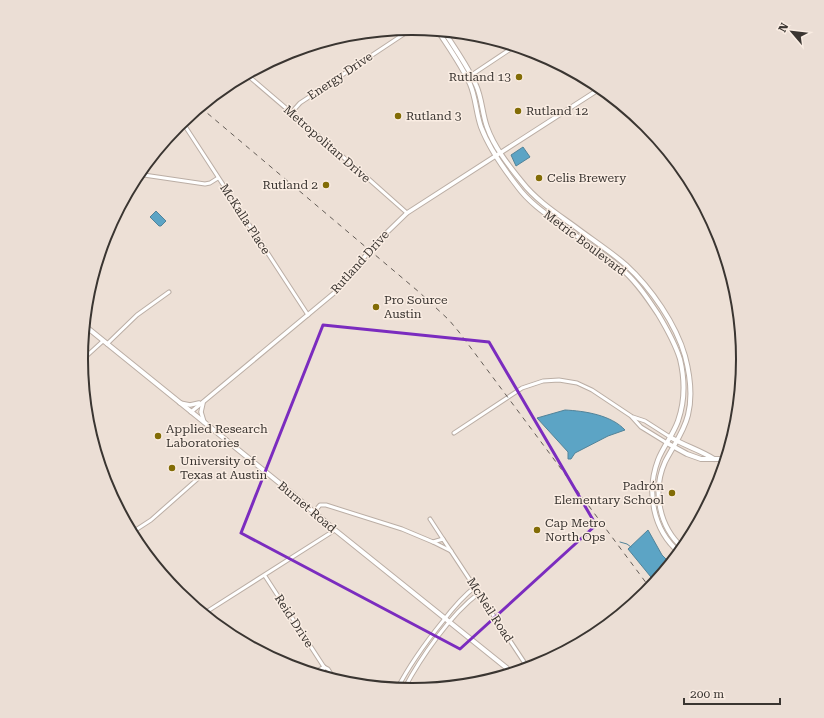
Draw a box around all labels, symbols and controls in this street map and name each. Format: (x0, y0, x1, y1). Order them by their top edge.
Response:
north arrow (772, 12, 812, 52)
text: N (776, 20, 792, 34)
street label: Energy Drive (305, 49, 375, 103)
place label: Rutland 13 (449, 70, 511, 84)
marker: Rutland 13 (514, 72, 524, 82)
street label: Metropolitan Drive (281, 103, 374, 186)
place label: Rutland 12 (526, 104, 588, 118)
marker: Rutland 12 (513, 106, 523, 116)
place label: Rutland 3 (406, 109, 462, 123)
marker: Rutland 3 (393, 111, 403, 121)
place label: Celis Brewery (547, 171, 627, 185)
marker: Celis Brewery (534, 173, 544, 183)
place label: Rutland 2 (263, 178, 318, 192)
marker: Rutland 2 (321, 180, 331, 190)
street label: McKalla Place (217, 181, 273, 257)
street label: Metric Boulevard (541, 207, 629, 279)
street label: Rutland Drive (328, 227, 392, 296)
place label: Pro Source Austin (384, 293, 448, 321)
marker: Pro Source Austin (371, 302, 381, 312)
place label: Applied Research Laboratories (166, 422, 268, 450)
marker: Applied Research Laboratories (153, 431, 163, 441)
place label: University of Texas at Austin (180, 454, 268, 482)
marker: University of Texas at Austin (167, 463, 177, 473)
street label: Burnet Road (275, 479, 339, 536)
place label: Padrón Elementary School (554, 479, 664, 507)
marker: Padrón Elementary School (667, 488, 677, 498)
place label: Cap Metro North Ops (545, 516, 606, 544)
marker: Cap Metro North Ops (532, 525, 542, 535)
street label: McNeil Road (464, 575, 516, 645)
street label: Reid Drive (272, 592, 317, 651)
scale bar (684, 680, 780, 706)
text: 200 m (690, 687, 724, 701)

